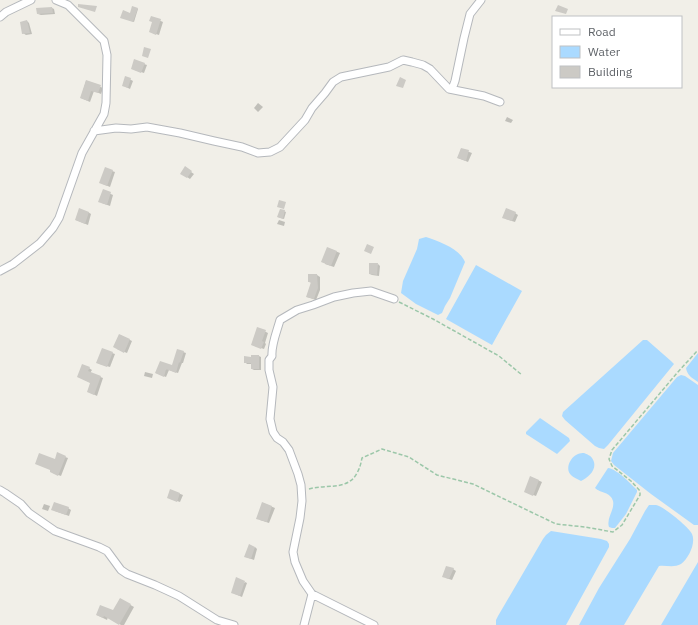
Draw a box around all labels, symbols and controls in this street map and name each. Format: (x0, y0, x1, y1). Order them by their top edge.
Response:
legend (552, 16, 682, 88)
text: Road (588, 24, 616, 39)
text: Water (588, 44, 621, 59)
text: Building (588, 64, 633, 79)

